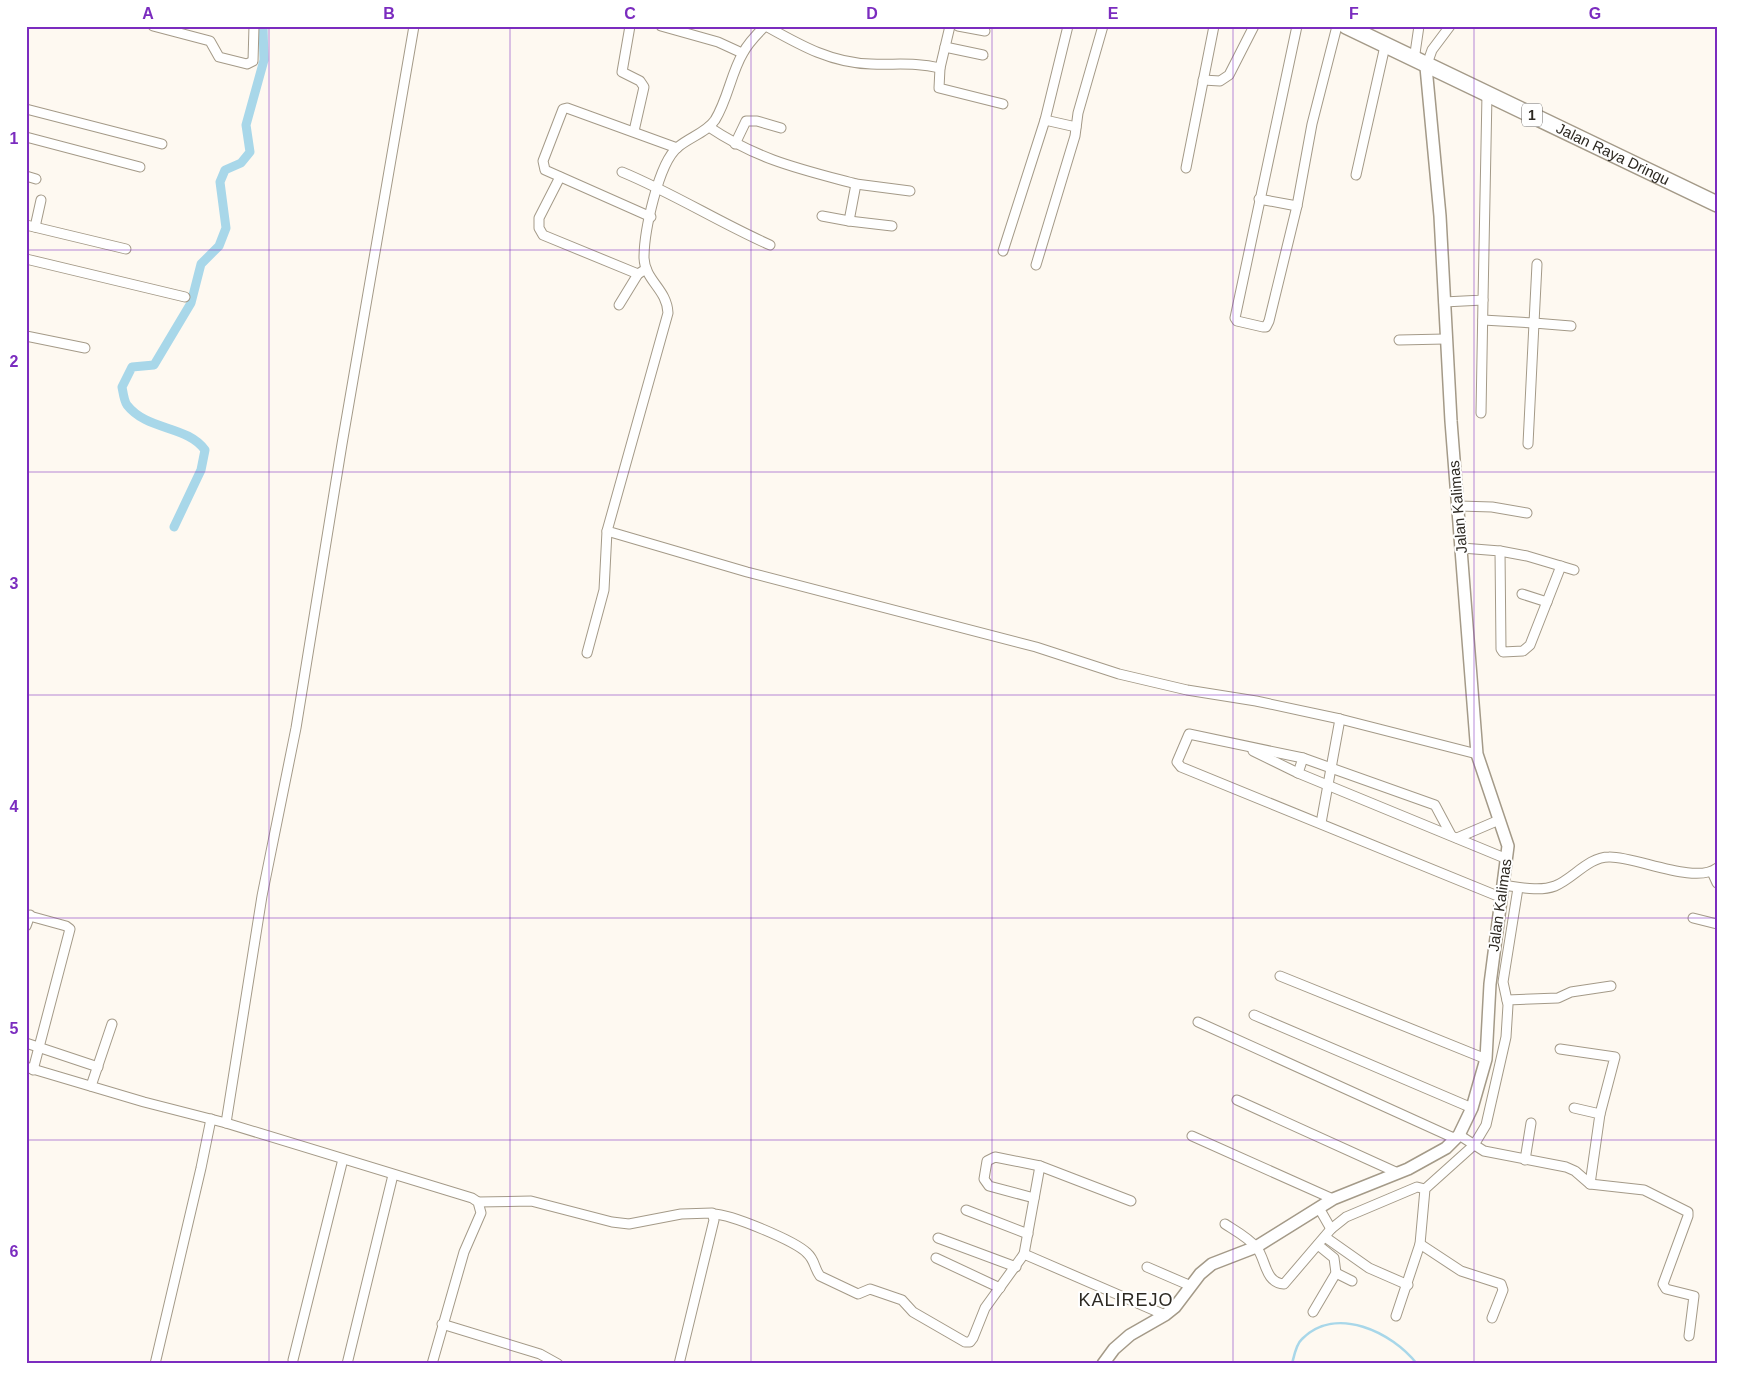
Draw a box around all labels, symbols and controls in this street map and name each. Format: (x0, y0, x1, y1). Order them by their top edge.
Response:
text: A (142, 5, 154, 22)
text: B (383, 5, 395, 22)
text: C (624, 5, 636, 22)
text: D (866, 5, 878, 22)
text: E (1108, 5, 1119, 22)
text: F (1349, 5, 1359, 22)
text: G (1589, 5, 1601, 22)
road number: 1 (1522, 104, 1542, 126)
street label: Jalan Raya Dringu (1554, 119, 1672, 188)
text: 1 (10, 130, 19, 147)
text: 2 (10, 353, 19, 370)
street label: Jalan Kalimas (1445, 460, 1470, 554)
text: 3 (10, 575, 19, 592)
text: 4 (10, 798, 19, 815)
street label: Jalan Kalimas (1485, 858, 1514, 952)
text: 5 (10, 1020, 19, 1037)
text: 6 (10, 1243, 19, 1260)
district label: KALIREJO (1078, 1290, 1174, 1310)

